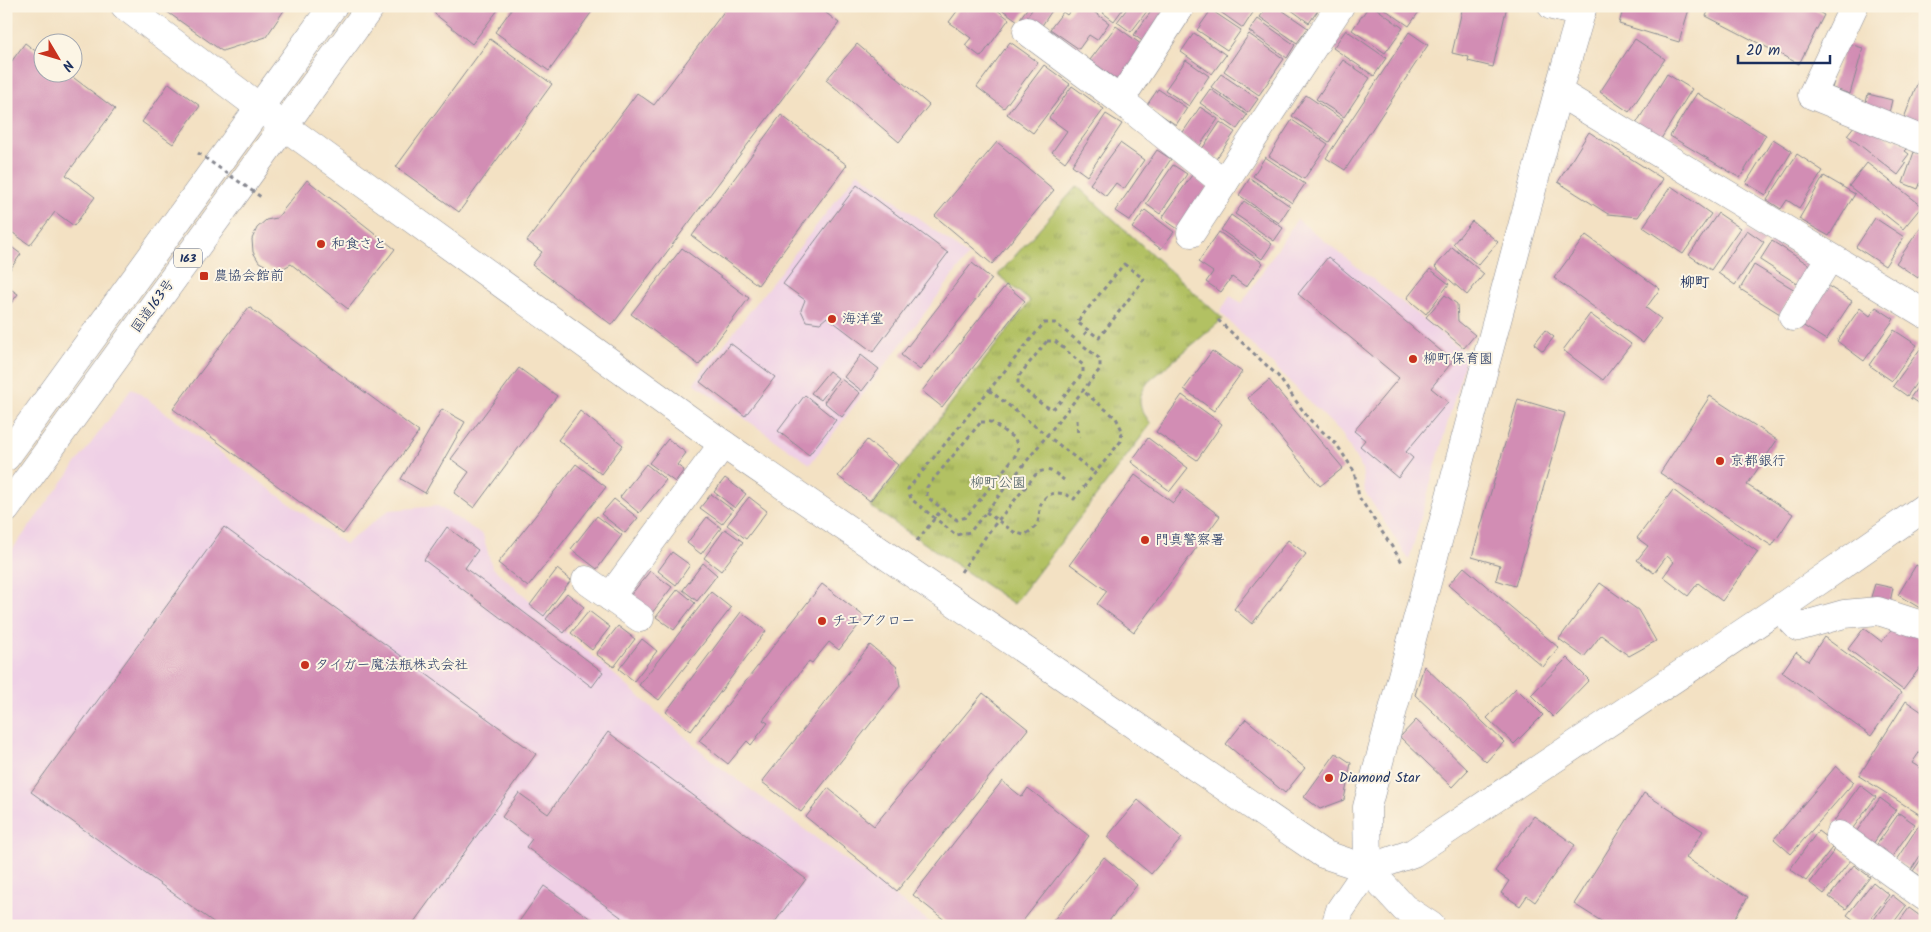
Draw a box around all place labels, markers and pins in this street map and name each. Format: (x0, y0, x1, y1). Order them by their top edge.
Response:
place label: 和食さと (331, 233, 387, 255)
marker: 和食さと (315, 238, 327, 250)
place label: 農協会館前 (214, 265, 284, 287)
marker: 農協会館前 (198, 270, 210, 282)
place label: 海洋堂 (842, 308, 884, 330)
marker: 海洋堂 (826, 313, 838, 325)
place label: 柳町保育園 (1423, 348, 1493, 370)
marker: 柳町保育園 (1407, 353, 1419, 365)
place label: 京都銀行 (1730, 450, 1786, 472)
marker: 京都銀行 (1714, 455, 1726, 467)
place label: 門真警察署 (1155, 529, 1225, 551)
marker: 門真警察署 (1139, 534, 1151, 546)
place label: チエブクロー (832, 610, 915, 632)
marker: チエブクロー (816, 615, 828, 627)
place label: タイガー魔法瓶株式会社 (315, 654, 468, 676)
marker: タイガー魔法瓶株式会社 (299, 659, 311, 671)
place label: Diamond Star (1339, 767, 1421, 789)
marker: Diamond Star (1323, 772, 1335, 784)

